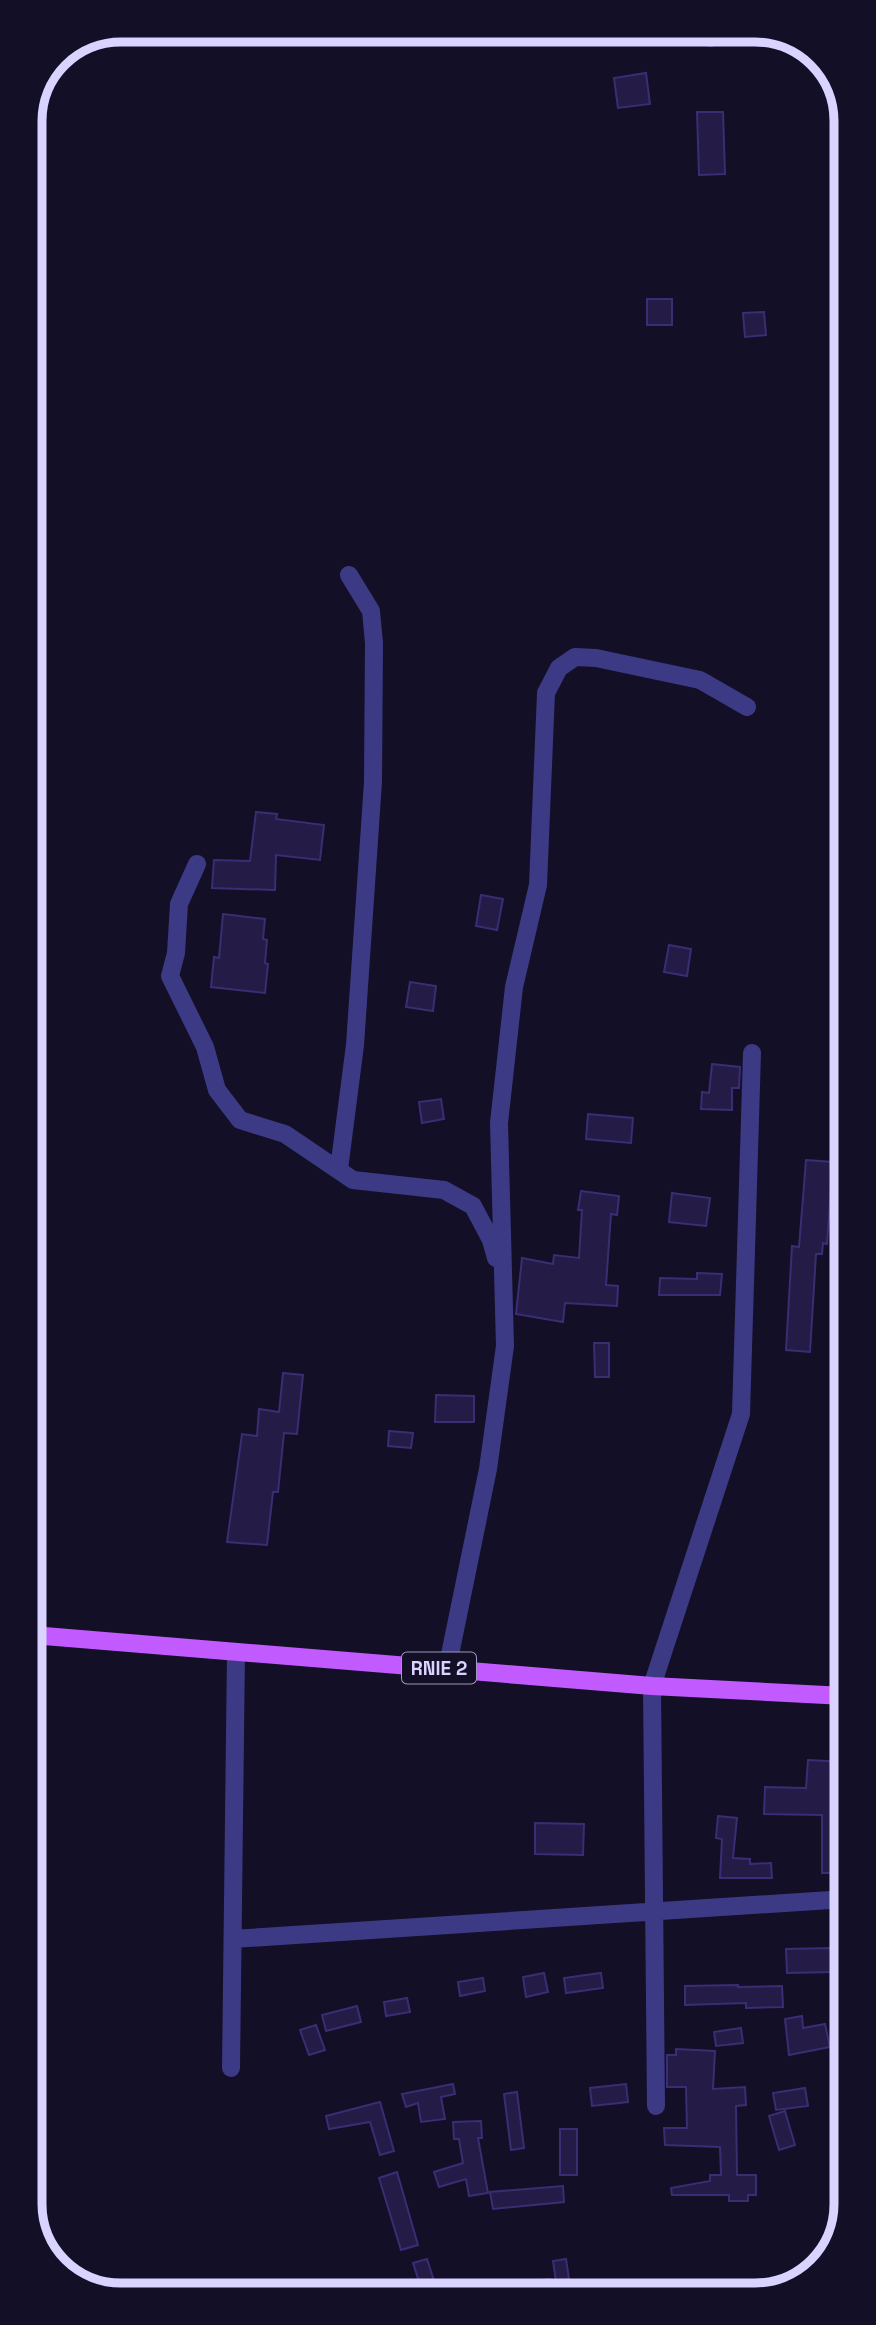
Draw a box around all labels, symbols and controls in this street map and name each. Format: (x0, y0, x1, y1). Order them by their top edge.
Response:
road number: RNIE 2 (402, 1652, 476, 1684)

